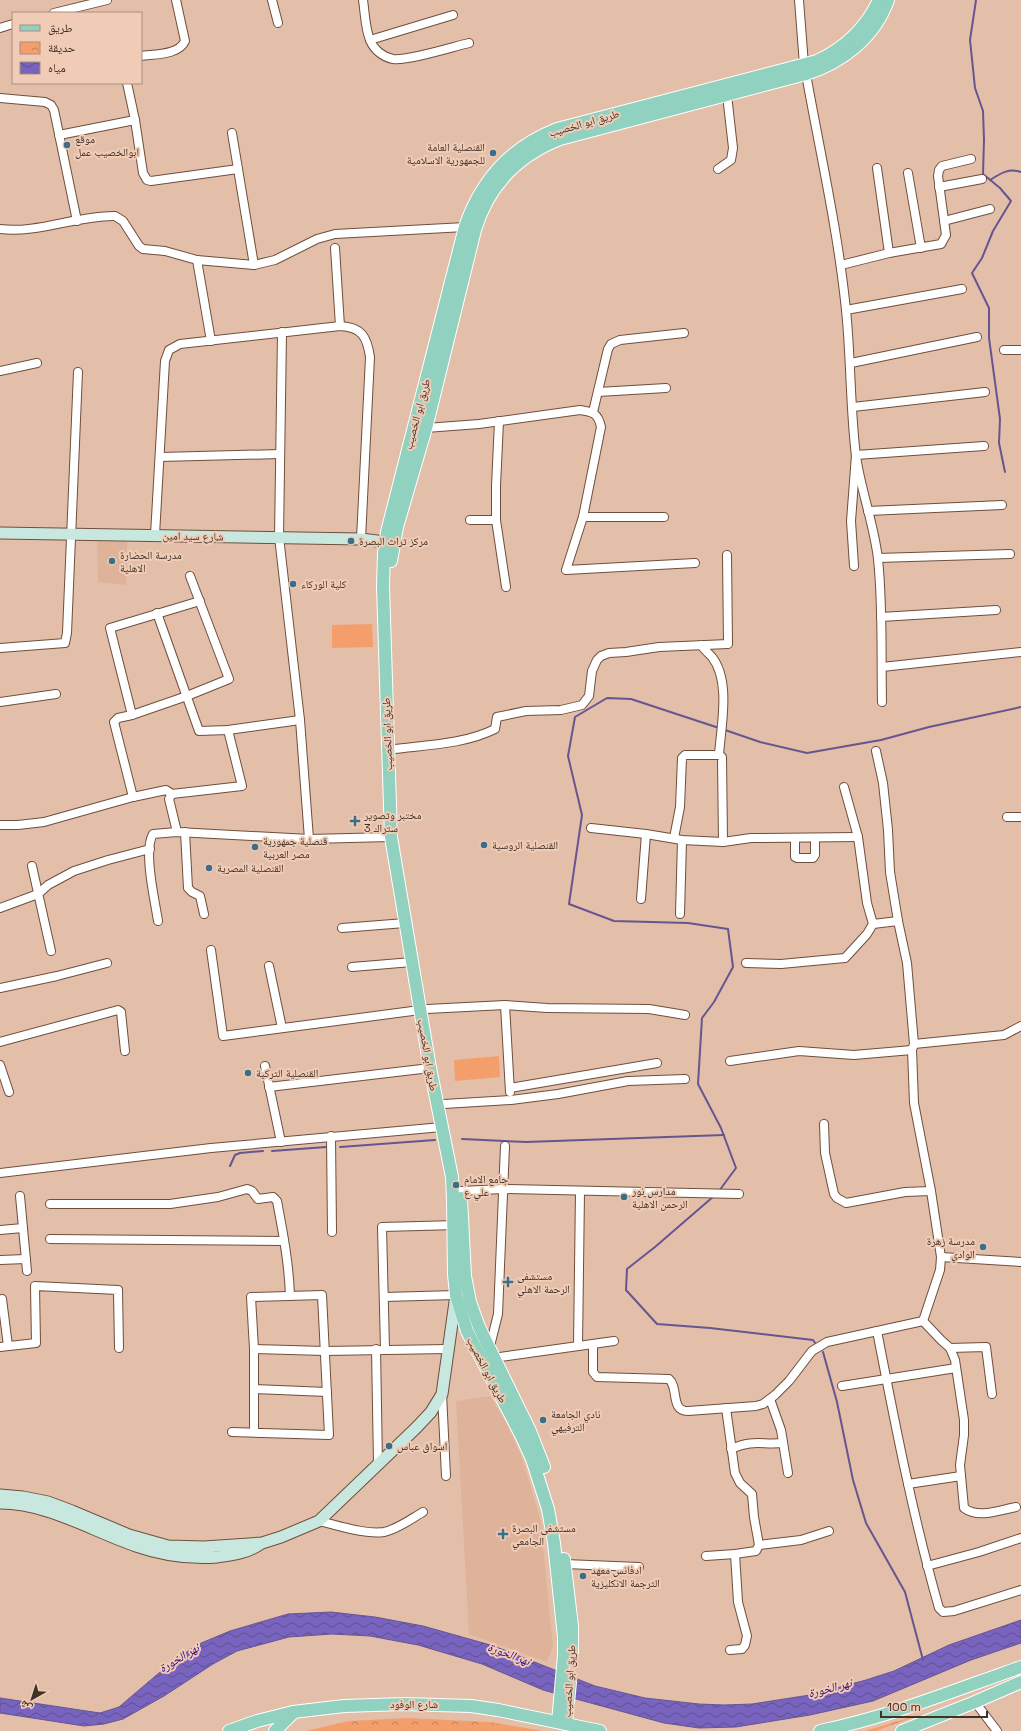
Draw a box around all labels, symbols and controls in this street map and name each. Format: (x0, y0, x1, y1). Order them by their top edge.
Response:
legend (12, 12, 142, 84)
text: طريق (48, 20, 73, 36)
text: حديقة (48, 40, 76, 56)
text: مياه (48, 60, 66, 76)
street label: طريق ابو الخصيب (547, 106, 621, 140)
place label: موقع ابوالخصيب عمل (75, 132, 139, 159)
marker: موقع ابوالخصيب عمل (62, 140, 72, 150)
place label: القنصلية العامة للجمهورية الاسلامية (407, 140, 485, 167)
marker: القنصلية العامة للجمهورية الاسلامية (488, 148, 498, 158)
street label: طريق ابو الخصيب (401, 377, 433, 451)
street label: شارع سيد امين (162, 528, 224, 544)
place label: مركز تراث البصرة (359, 534, 428, 548)
marker: مركز تراث البصرة (346, 536, 356, 546)
place label: مدرسة الحضارة الاهلية (120, 548, 182, 575)
marker: مدرسة الحضارة الاهلية (107, 556, 117, 566)
place label: كلية الوركاء (301, 577, 347, 591)
marker: كلية الوركاء (288, 579, 298, 589)
street label: طريق ابو الخصيب (379, 697, 395, 771)
place label: مختبر وتصوير ستراك 3 (363, 808, 422, 835)
marker: مختبر وتصوير ستراك 3 (349, 815, 361, 827)
place label: قنصلية جمهورية مصر العربية (263, 834, 328, 861)
place label: القنصلية الروسية (492, 838, 558, 852)
marker: القنصلية الروسية (479, 840, 489, 850)
marker: قنصلية جمهورية مصر العربية (250, 842, 260, 852)
place label: القنصلية المصرية (217, 861, 284, 875)
marker: القنصلية المصرية (204, 863, 214, 873)
street label: طريق ابو الخصيب (415, 1018, 441, 1092)
place label: القنصلية التركية (256, 1066, 318, 1080)
marker: القنصلية التركية (243, 1068, 253, 1078)
place label: جامع الامام علي ع (464, 1172, 508, 1201)
marker: جامع الامام علي ع (451, 1180, 461, 1190)
place label: مدارس نور الرحمن الاهلية (631, 1184, 688, 1211)
marker: مدارس نور الرحمن الاهلية (619, 1192, 629, 1202)
place label: مدرسة زهرة الوادي (927, 1234, 975, 1263)
marker: مدرسة زهرة الوادي (978, 1242, 988, 1252)
place label: مستشفى الرحمة الاهلي (517, 1269, 570, 1298)
marker: مستشفى الرحمة الاهلي (502, 1276, 514, 1288)
street label: طريق ابو الخصيب (464, 1335, 510, 1405)
place label: نادي الجامعة الترفيهي (551, 1407, 601, 1436)
marker: نادي الجامعة الترفيهي (538, 1415, 548, 1425)
place label: اسواق عباس (397, 1439, 447, 1453)
marker: اسواق عباس (384, 1441, 394, 1451)
place label: مستشفى البصرة الجامعي (512, 1521, 576, 1550)
marker: مستشفى البصرة الجامعي (497, 1528, 509, 1540)
place label: ادفانس معهد الترجمة الانكليزية (591, 1563, 660, 1590)
marker: ادفانس معهد الترجمة الانكليزية (578, 1571, 588, 1581)
water label: نهر الخورة (156, 1638, 204, 1676)
water label: نهر الخورة (485, 1639, 535, 1670)
street label: طريق ابو الخصيب (559, 1644, 579, 1718)
water label: نهر الخورة (807, 1674, 856, 1701)
north arrow (12, 1679, 52, 1719)
scale bar (881, 1693, 987, 1719)
text: ش (17, 1697, 35, 1716)
street label: شارع الوفود (390, 1697, 438, 1711)
text: 100 m (887, 1699, 921, 1715)

